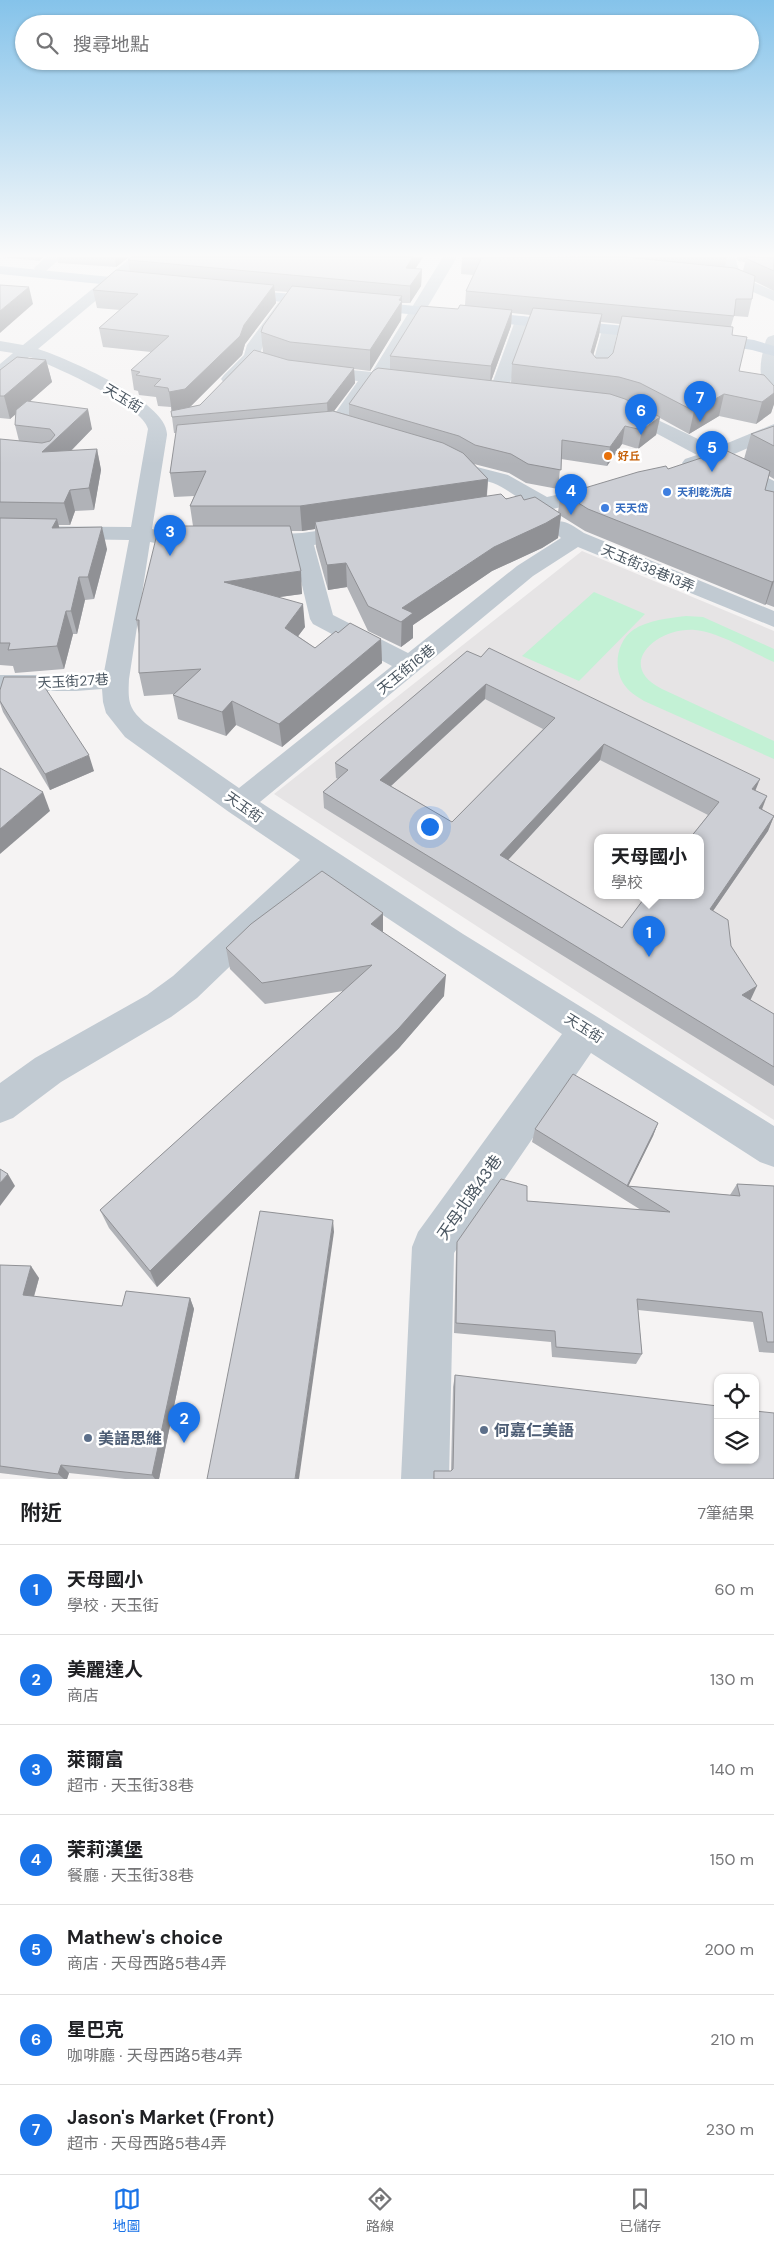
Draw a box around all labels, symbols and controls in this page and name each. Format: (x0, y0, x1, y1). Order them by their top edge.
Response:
search box (15, 15, 759, 70)
icon: search (33, 29, 61, 57)
text: 搜尋地點 (73, 32, 149, 57)
street label: 天玉街 (100, 379, 146, 417)
pin: 7 (684, 381, 716, 422)
pin: 6 (625, 394, 657, 435)
pin: 5 (696, 431, 728, 472)
place label: 好丘 (618, 449, 640, 463)
marker: 好丘 (602, 450, 614, 462)
pin: 4 (555, 474, 587, 515)
place label: 天利乾洗店 (677, 485, 732, 499)
marker: 天利乾洗店 (661, 486, 673, 498)
place label: 天天岱 (615, 501, 648, 515)
marker: 天天岱 (599, 502, 611, 514)
pin: 3 (154, 515, 186, 556)
street label: 天玉街38巷13弄 (599, 540, 697, 596)
street label: 天玉街16巷 (373, 640, 439, 698)
street label: 天玉街27巷 (37, 670, 109, 692)
street label: 天玉街 (222, 788, 266, 826)
your location (417, 814, 443, 840)
popup (594, 834, 704, 899)
text: 天母國小 (611, 844, 687, 869)
text: 學校 (611, 872, 643, 893)
pin: 1 (633, 916, 665, 957)
street label: 天玉街 (561, 1009, 607, 1047)
street label: 天母北路43巷 (432, 1151, 506, 1244)
map controls (714, 1374, 759, 1464)
button: locate (714, 1374, 759, 1419)
pin: 2 (168, 1402, 200, 1443)
button: layers (714, 1419, 759, 1464)
place label: 何嘉仁美語 (494, 1420, 574, 1441)
marker: 何嘉仁美語 (478, 1424, 490, 1436)
place label: 美語思維 (98, 1428, 162, 1449)
marker: 美語思維 (82, 1432, 94, 1444)
text: 附近 (20, 1499, 62, 1527)
text: 7筆結果 (697, 1503, 754, 1524)
text: 天母國小 (67, 1567, 143, 1592)
text: 1 (33, 1579, 39, 1600)
text: 60 m (714, 1579, 754, 1600)
text: 學校 · 天玉街 (67, 1595, 159, 1616)
text: 美麗達人 (67, 1657, 143, 1682)
text: 2 (31, 1669, 41, 1690)
text: 130 m (710, 1669, 754, 1690)
text: 商店 (67, 1685, 99, 1706)
text: 萊爾富 (67, 1747, 124, 1772)
text: 3 (31, 1759, 41, 1780)
text: 140 m (710, 1759, 754, 1780)
text: 超市 · 天玉街38巷 (67, 1775, 194, 1796)
text: 茉莉漢堡 (67, 1837, 143, 1862)
text: 4 (31, 1849, 41, 1870)
text: 150 m (710, 1849, 754, 1870)
text: 餐廳 · 天玉街38巷 (67, 1865, 194, 1886)
text: Mathew's choice (67, 1925, 223, 1950)
text: 5 (31, 1939, 41, 1960)
text: 200 m (705, 1939, 754, 1960)
text: 商店 · 天母西路5巷4弄 (67, 1953, 226, 1974)
text: 星巴克 (67, 2017, 124, 2042)
text: 6 (31, 2029, 41, 2050)
text: 210 m (710, 2029, 754, 2050)
text: 咖啡廳 · 天母西路5巷4弄 (67, 2045, 242, 2066)
text: Jason's Market (Front) (67, 2105, 274, 2130)
text: 7 (32, 2119, 40, 2140)
text: 230 m (706, 2119, 754, 2140)
text: 超市 · 天母西路5巷4弄 (67, 2133, 226, 2154)
tab: 地圖 (113, 2185, 141, 2235)
tab: 路線 (366, 2185, 394, 2235)
tab: 已儲存 (619, 2185, 661, 2235)

